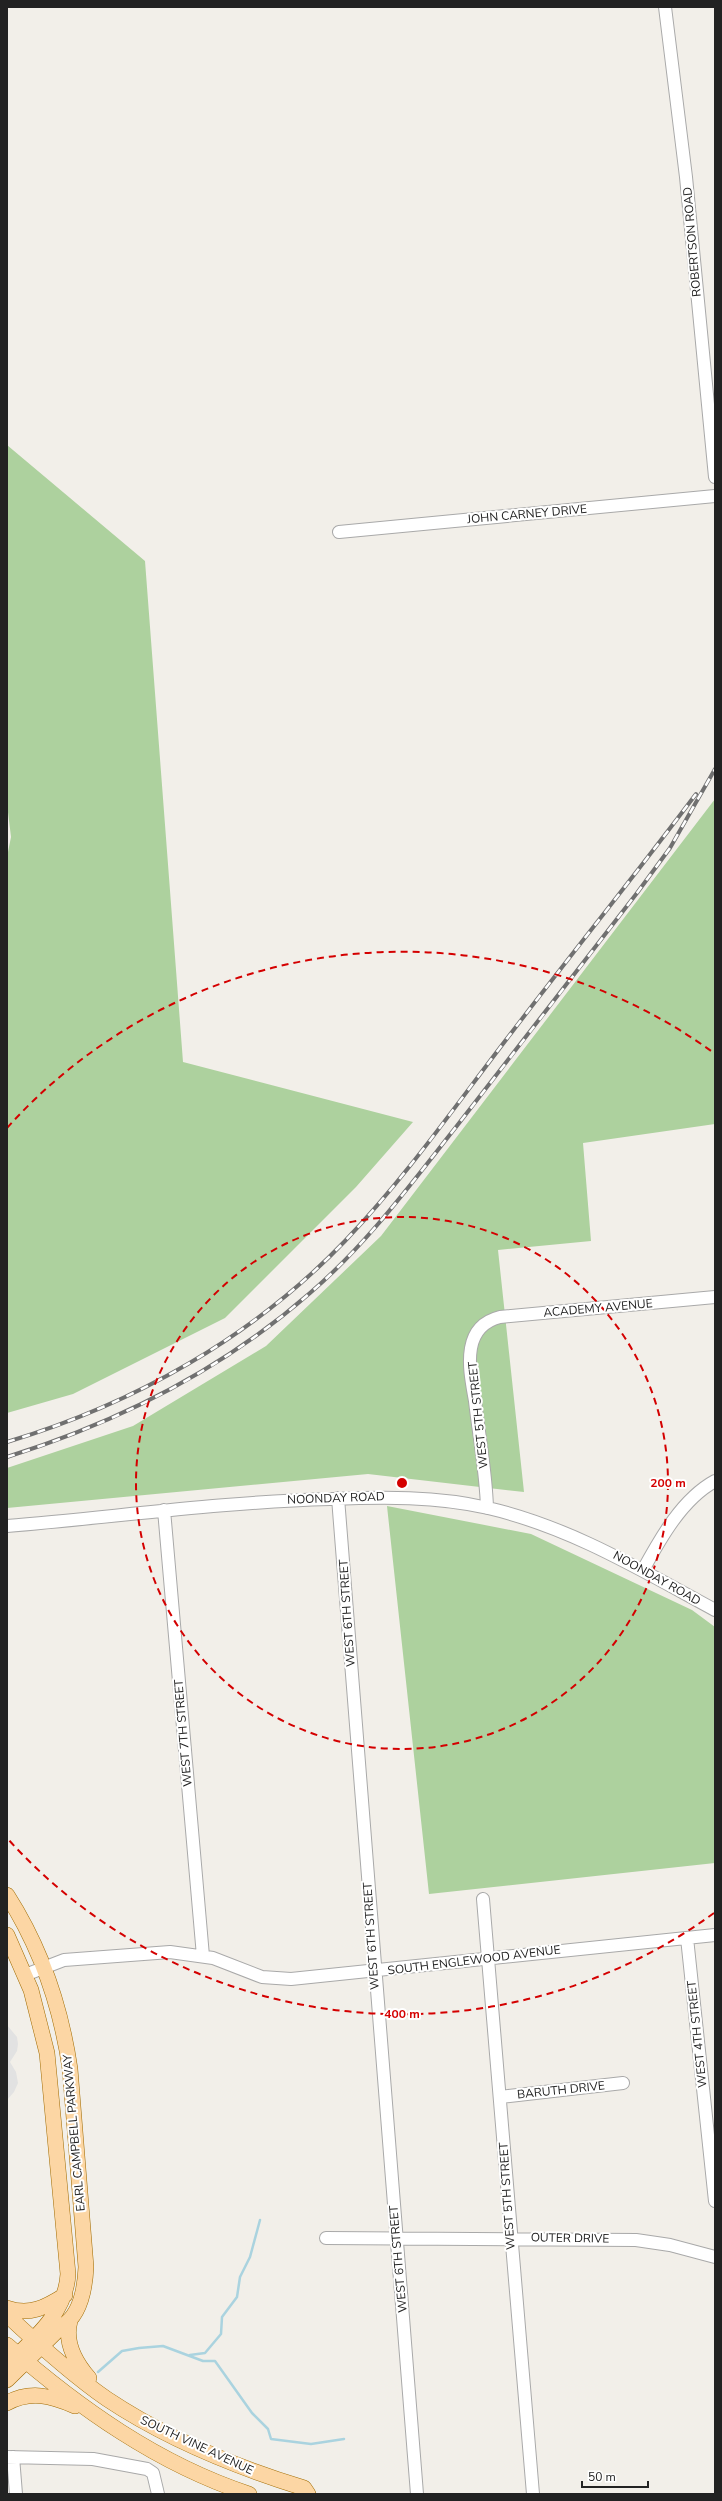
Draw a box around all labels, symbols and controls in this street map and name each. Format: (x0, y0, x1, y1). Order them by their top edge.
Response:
street label: ROBERTSON ROAD (679, 186, 705, 298)
street label: JOHN CARNEY DRIVE (465, 501, 588, 527)
street label: ACADEMY AVENUE (543, 1295, 653, 1321)
street label: WEST 5TH STREET (464, 1360, 492, 1469)
text: 200 m (650, 1475, 686, 1491)
centre of rings (395, 1476, 409, 1490)
street label: NOONDAY ROAD (287, 1488, 385, 1508)
street label: NOONDAY ROAD (610, 1547, 704, 1609)
street label: WEST 6TH STREET (335, 1558, 359, 1667)
street label: WEST 7TH STREET (170, 1678, 196, 1787)
street label: WEST 6TH STREET (359, 1881, 383, 1990)
street label: SOUTH ENGLEWOOD AVENUE (387, 1941, 561, 1979)
street label: WEST 4TH STREET (683, 1979, 711, 2088)
text: 400 m (384, 2006, 420, 2022)
street label: EARL CAMPBELL PARKWAY (59, 2053, 89, 2212)
street label: BARUTH DRIVE (516, 2077, 606, 2103)
street label: WEST 5TH STREET (495, 2141, 519, 2250)
street label: WEST 6TH STREET (385, 2204, 411, 2313)
street label: OUTER DRIVE (531, 2229, 609, 2247)
street label: SOUTH VINE AVENUE (138, 2412, 256, 2478)
scale bar (582, 2463, 648, 2489)
text: 50 m (588, 2469, 616, 2485)

